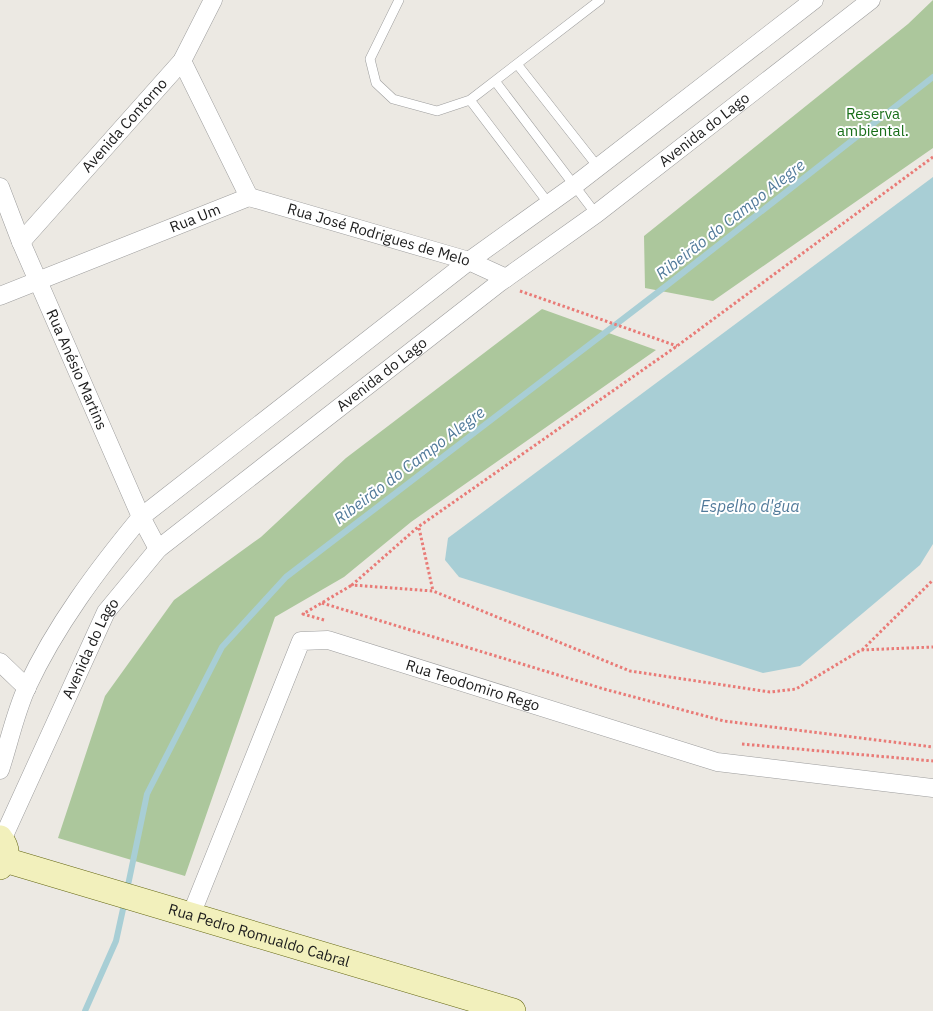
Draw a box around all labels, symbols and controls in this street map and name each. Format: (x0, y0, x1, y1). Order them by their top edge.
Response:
street label: Avenida Contorno (77, 74, 171, 176)
street label: Avenida do Lago (655, 88, 753, 171)
park label: Reserva ambiental. (837, 104, 909, 140)
water label: Ribeirão do Campo Alegre (651, 155, 809, 283)
street label: Rua Um (167, 199, 223, 237)
street label: Rua José Rodrigues de Melo (285, 199, 472, 270)
street label: Rua Anésio Martins (42, 306, 112, 433)
street label: Avenida do Lago (332, 333, 431, 415)
water label: Ribeirão do Campo Alegre (330, 402, 488, 528)
water label: Espelho d'gua (700, 496, 800, 516)
street label: Avenida do Lago (58, 594, 123, 702)
street label: Rua Teodomiro Rego (404, 655, 542, 715)
street label: Rua Pedro Romualdo Cabral (166, 899, 352, 971)

